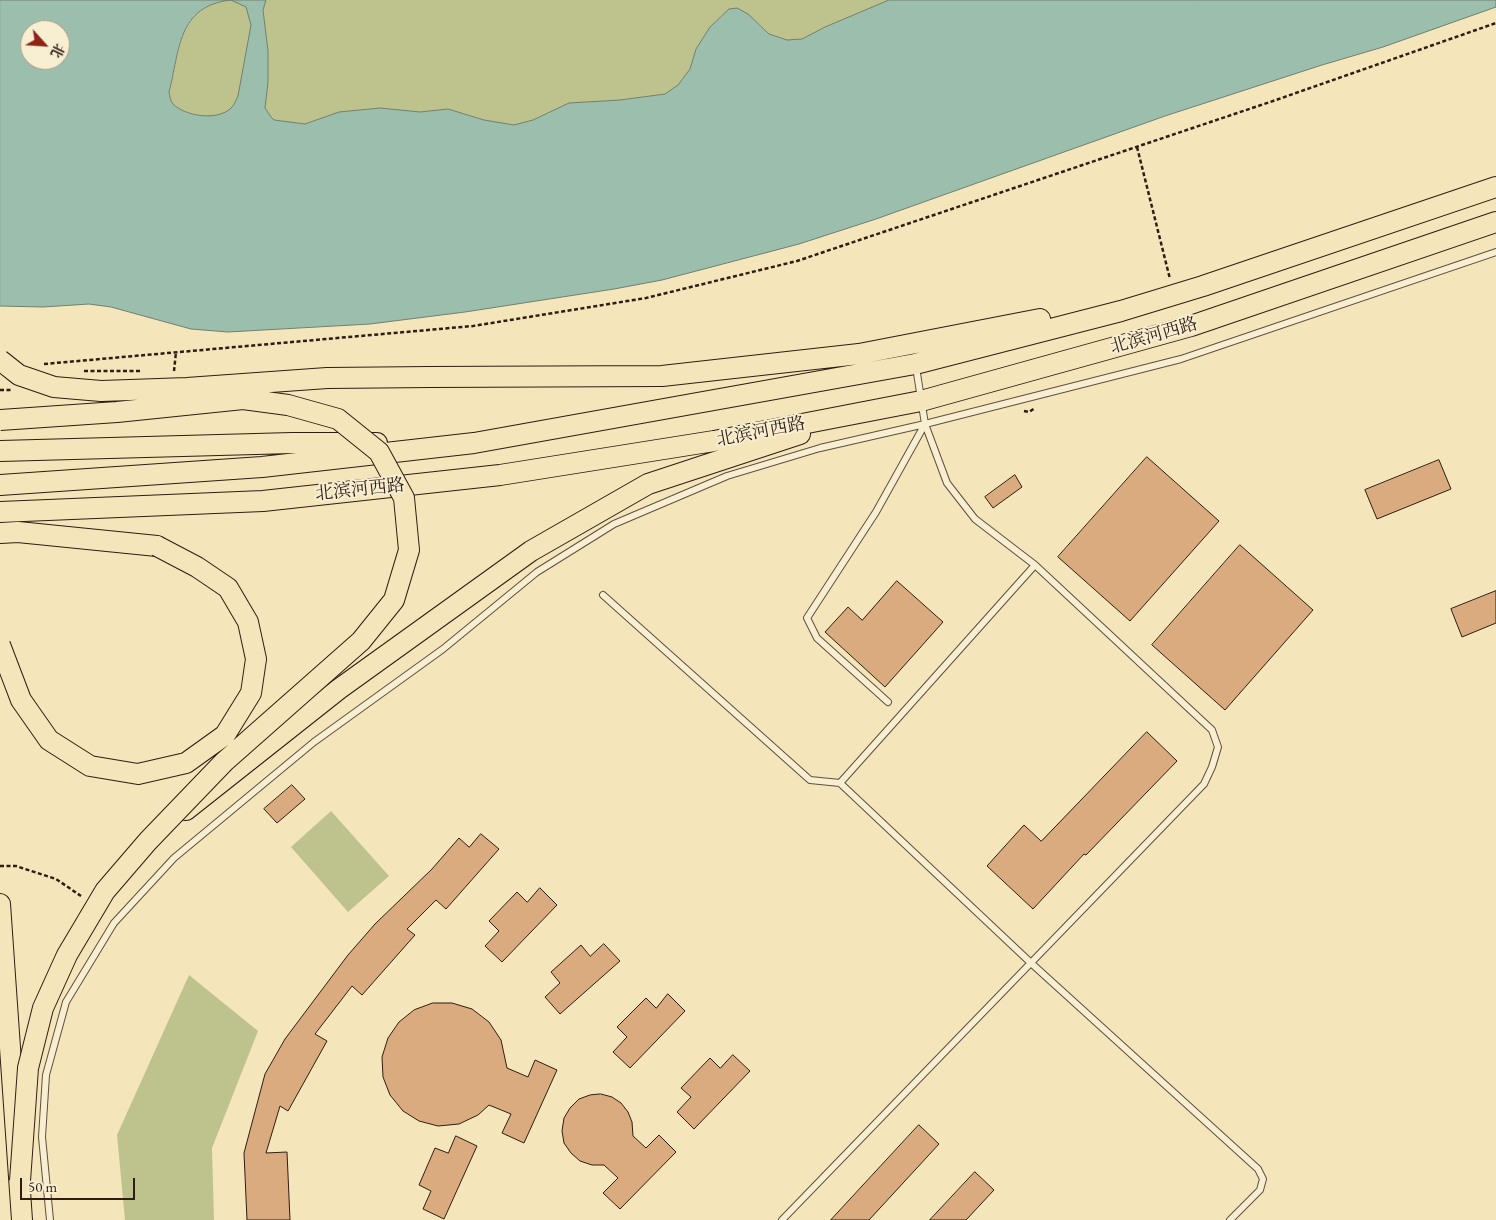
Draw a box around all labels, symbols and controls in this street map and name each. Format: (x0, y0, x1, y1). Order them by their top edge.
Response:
north arrow (20, 20, 70, 70)
text: 北 (46, 41, 69, 61)
street label: 北滨河西路 (1108, 313, 1200, 359)
street label: 北滨河西路 (715, 413, 807, 451)
street label: 北滨河西路 (314, 475, 406, 505)
scale bar (22, 1168, 138, 1200)
text: 50 m (28, 1177, 57, 1196)

